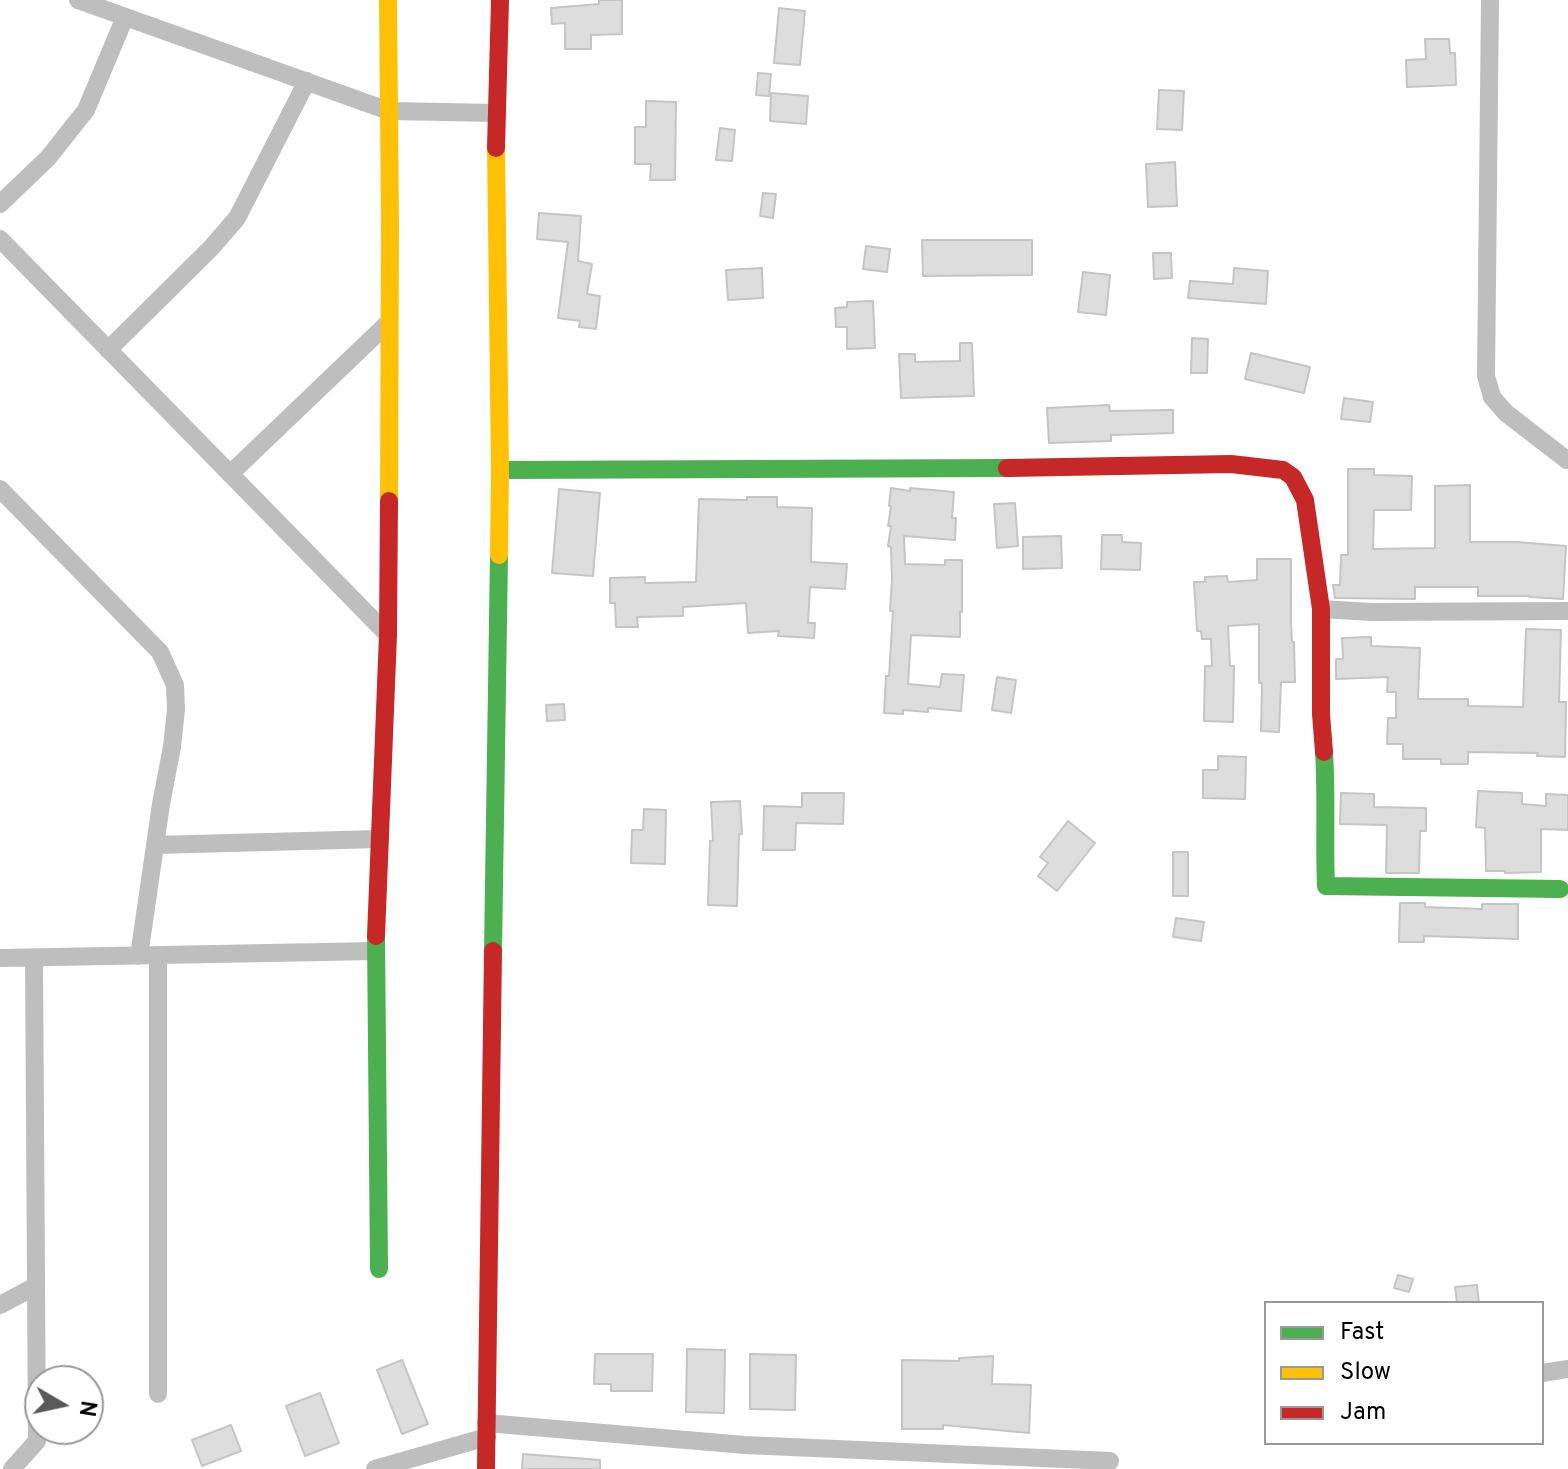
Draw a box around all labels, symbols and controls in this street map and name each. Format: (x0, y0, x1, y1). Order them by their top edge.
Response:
legend (1264, 1301, 1544, 1445)
text: Fast (1340, 1318, 1384, 1348)
text: Slow (1340, 1358, 1391, 1388)
north arrow (24, 1365, 104, 1445)
text: Jam (1340, 1398, 1386, 1428)
text: N (72, 1399, 101, 1418)

